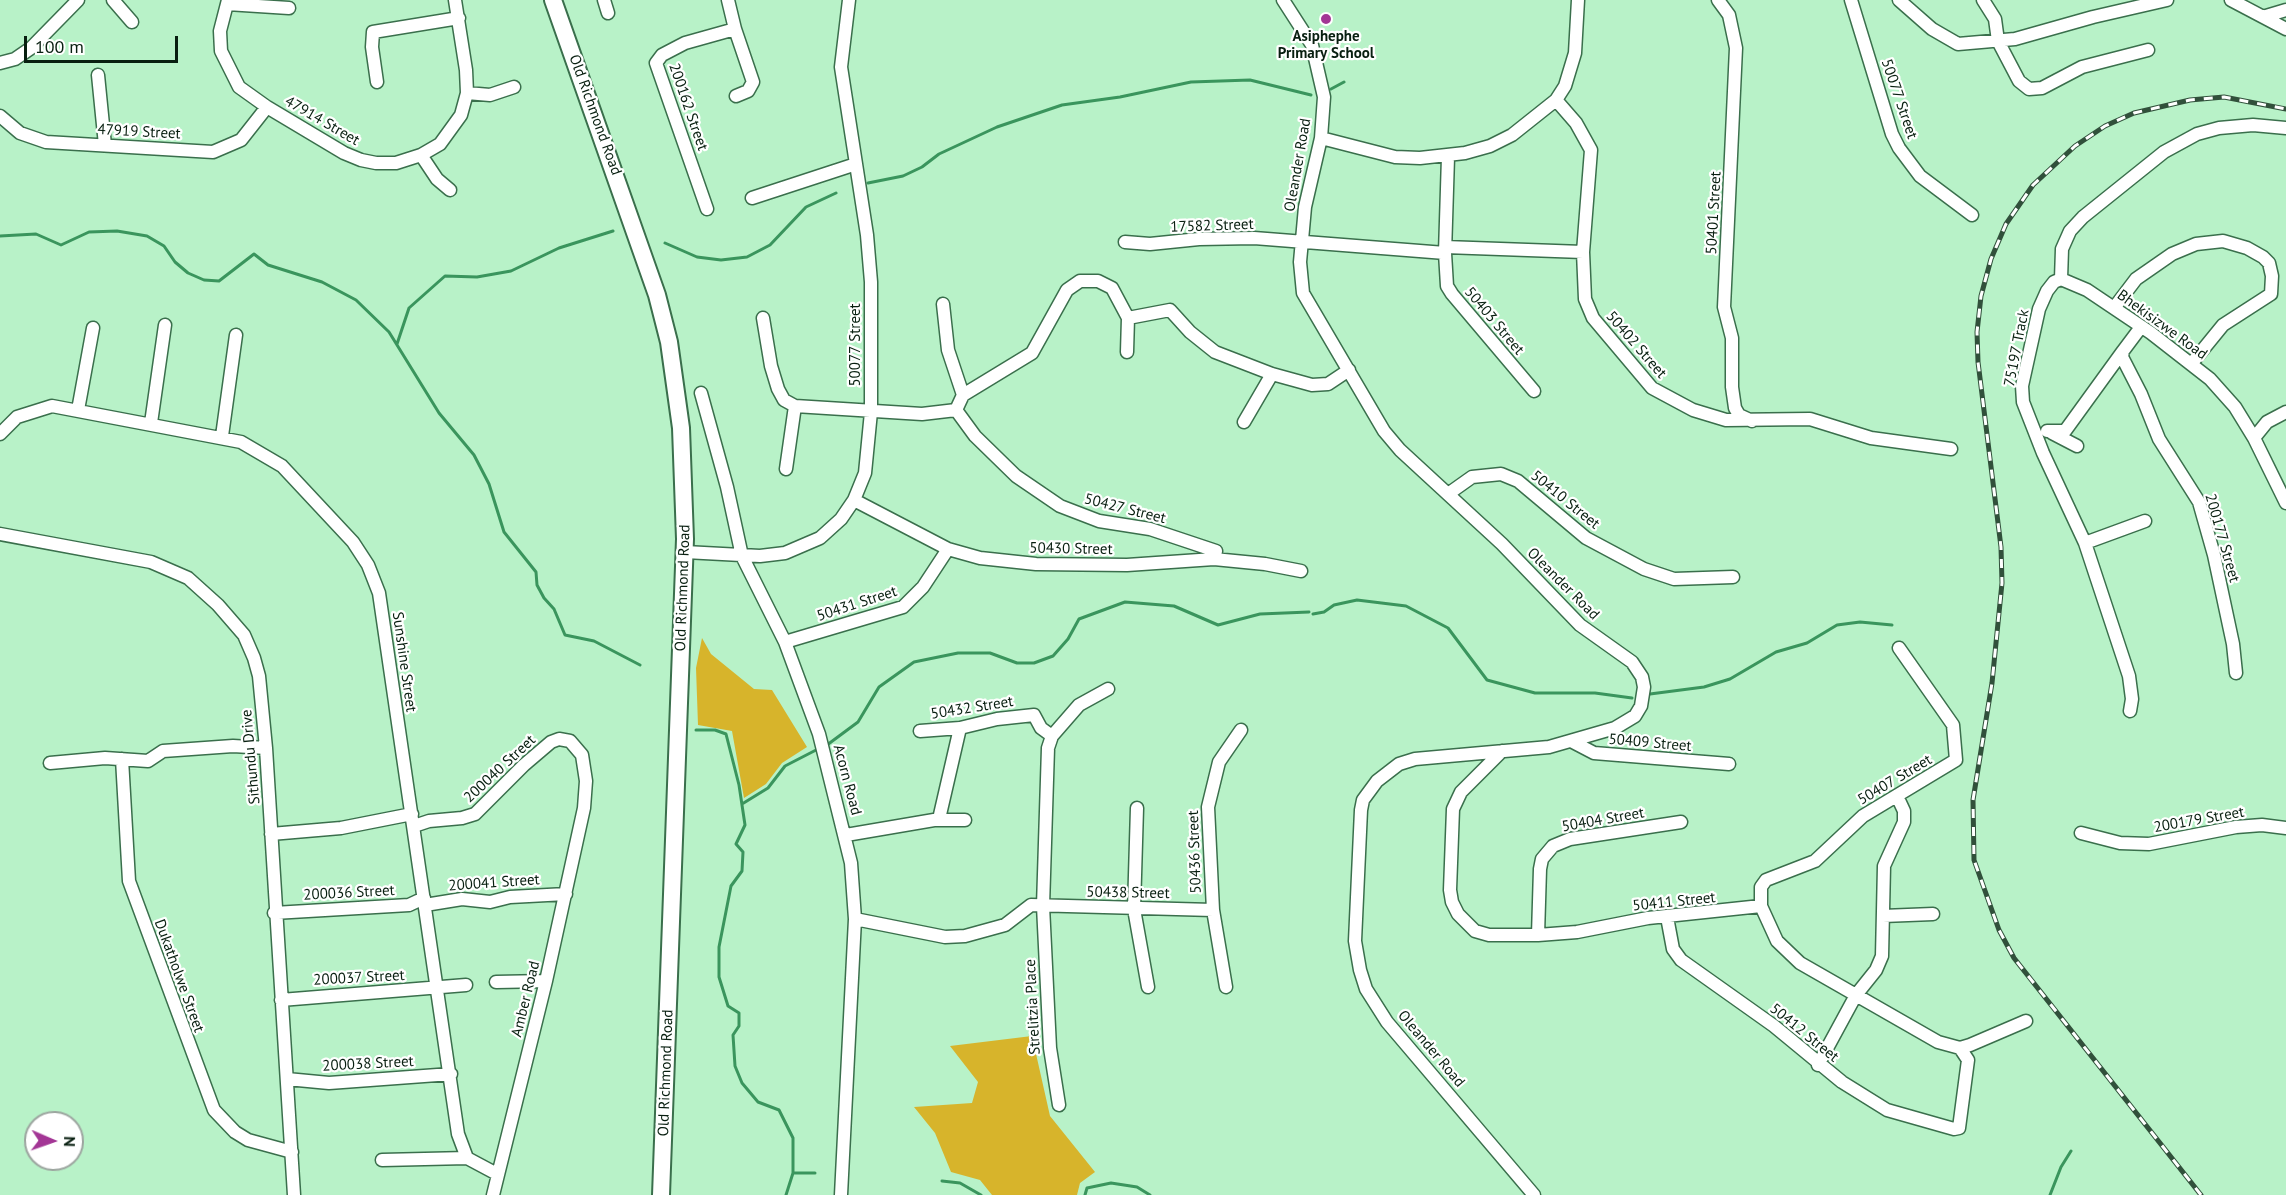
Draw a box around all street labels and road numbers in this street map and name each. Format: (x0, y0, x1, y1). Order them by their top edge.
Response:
street label: Old Richmond Road (565, 52, 625, 178)
street label: 50077 Street (1877, 57, 1921, 141)
street label: 200162 Street (665, 61, 711, 153)
street label: 47914 Street (281, 92, 363, 150)
street label: Oleander Road (1281, 117, 1315, 213)
street label: 47919 Street (97, 121, 181, 143)
street label: 50401 Street (1703, 171, 1725, 255)
street label: 17582 Street (1170, 216, 1254, 236)
street label: 50403 Street (1460, 283, 1528, 359)
street label: Bhekisizwe Road (2113, 286, 2211, 364)
street label: 50077 Street (847, 303, 865, 387)
street label: 50402 Street (1602, 308, 1670, 382)
street label: 75197 Track (2001, 308, 2033, 388)
street label: 50410 Street (1527, 467, 1603, 533)
street label: 50427 Street (1082, 490, 1168, 528)
street label: 200177 Street (2201, 492, 2243, 584)
street label: Old Richmond Road (672, 524, 694, 652)
street label: 50430 Street (1029, 539, 1113, 559)
street label: Oleander Road (1523, 544, 1603, 624)
street label: 50431 Street (815, 583, 899, 625)
street label: Sunshine Street (388, 611, 420, 713)
street label: 50432 Street (930, 693, 1014, 723)
street label: Sithundu Drive (238, 709, 264, 805)
street label: 50409 Street (1608, 730, 1692, 756)
street label: 200040 Street (460, 731, 540, 807)
street label: Acorn Road (829, 743, 865, 817)
street label: 50407 Street (1855, 751, 1935, 809)
street label: 200179 Street (2152, 803, 2246, 837)
street label: 50404 Street (1560, 804, 1646, 836)
street label: 50436 Street (1185, 810, 1205, 894)
street label: 200041 Street (448, 871, 540, 895)
street label: 200036 Street (303, 882, 395, 904)
street label: 50438 Street (1086, 883, 1170, 903)
street label: 50411 Street (1632, 889, 1716, 915)
street label: Dukatholwe Street (150, 917, 208, 1035)
street label: Amber Road (508, 959, 544, 1039)
street label: Strelitzia Place (1022, 959, 1044, 1055)
street label: 200037 Street (313, 967, 405, 989)
street label: 50412 Street (1766, 1000, 1842, 1066)
street label: Oleander Road (1394, 1007, 1468, 1091)
street label: Old Richmond Road (655, 1009, 677, 1137)
street label: 200038 Street (322, 1053, 414, 1075)

